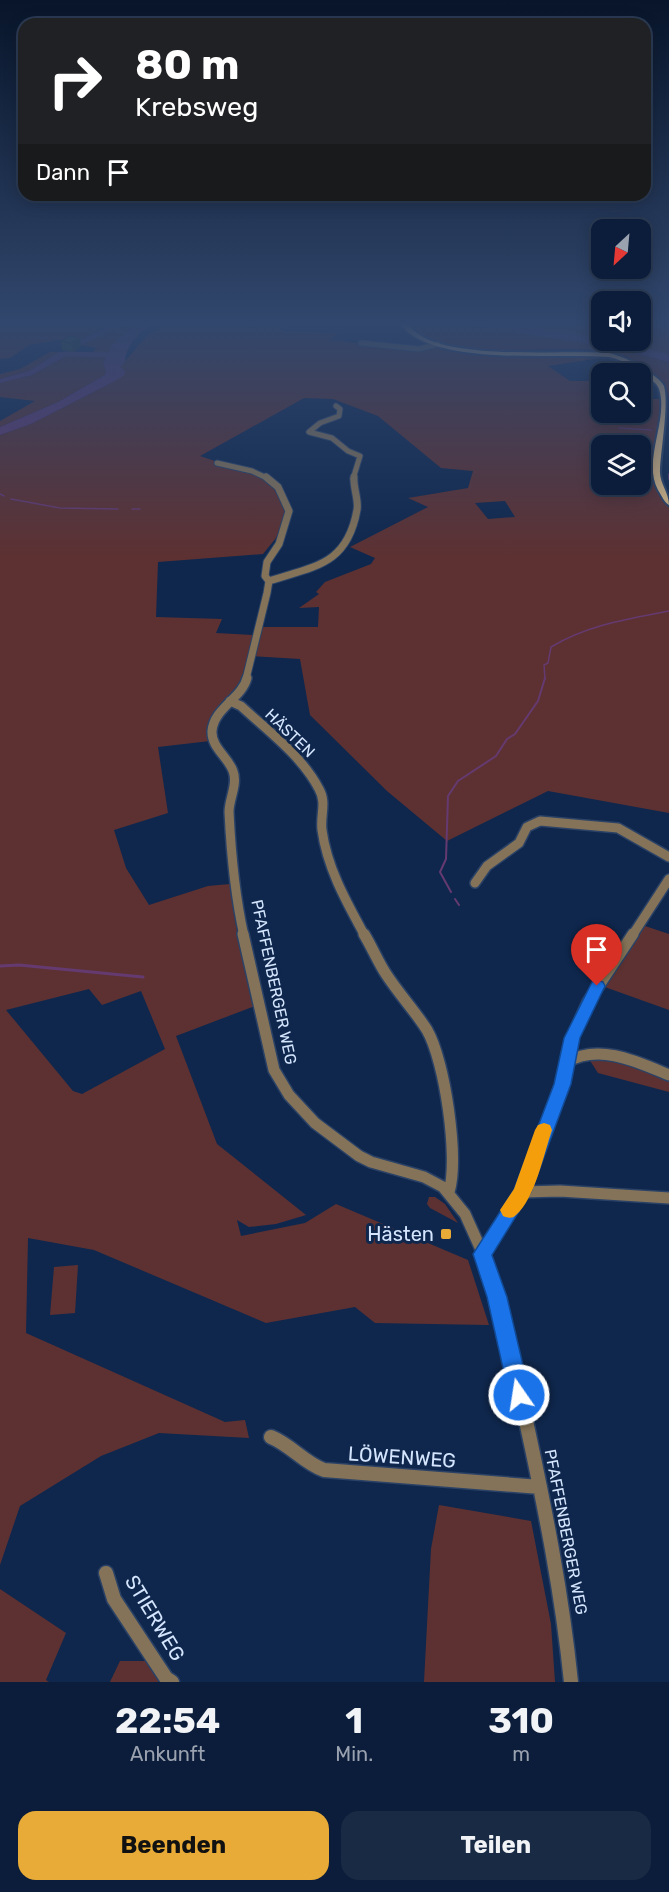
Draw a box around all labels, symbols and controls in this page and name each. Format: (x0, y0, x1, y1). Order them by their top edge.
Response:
text: 80 m (135, 40, 239, 90)
icon: right (36, 42, 114, 120)
text: Krebsweg (135, 91, 258, 123)
icon: arrive (102, 156, 135, 189)
text: Dann (36, 159, 90, 186)
north arrow (591, 219, 651, 279)
map controls (591, 219, 651, 495)
button: sound (591, 291, 651, 351)
button: search (591, 363, 651, 423)
button: layers (591, 435, 651, 495)
street label: HÄSTEN (261, 705, 319, 761)
street label: PFAFFENBERGER WEG (247, 898, 301, 1066)
pin (571, 924, 622, 986)
icon: arrive (580, 933, 613, 966)
place label: Hästen (367, 1222, 434, 1246)
marker: Hästen (439, 1227, 453, 1241)
position arrow (487, 1363, 551, 1427)
street label: LÖWENWEG (347, 1441, 457, 1473)
street label: PFAFFENBERGER WEG (541, 1448, 591, 1616)
street label: STIERWEG (120, 1571, 190, 1665)
text: 22:54 (115, 1699, 220, 1742)
text: 1 (345, 1699, 363, 1742)
text: 310 (488, 1699, 554, 1742)
text: Ankunft (130, 1742, 205, 1766)
text: Min. (335, 1742, 373, 1766)
text: m (512, 1742, 530, 1766)
button: Beenden (18, 1811, 329, 1880)
button: Teilen (341, 1811, 651, 1880)

